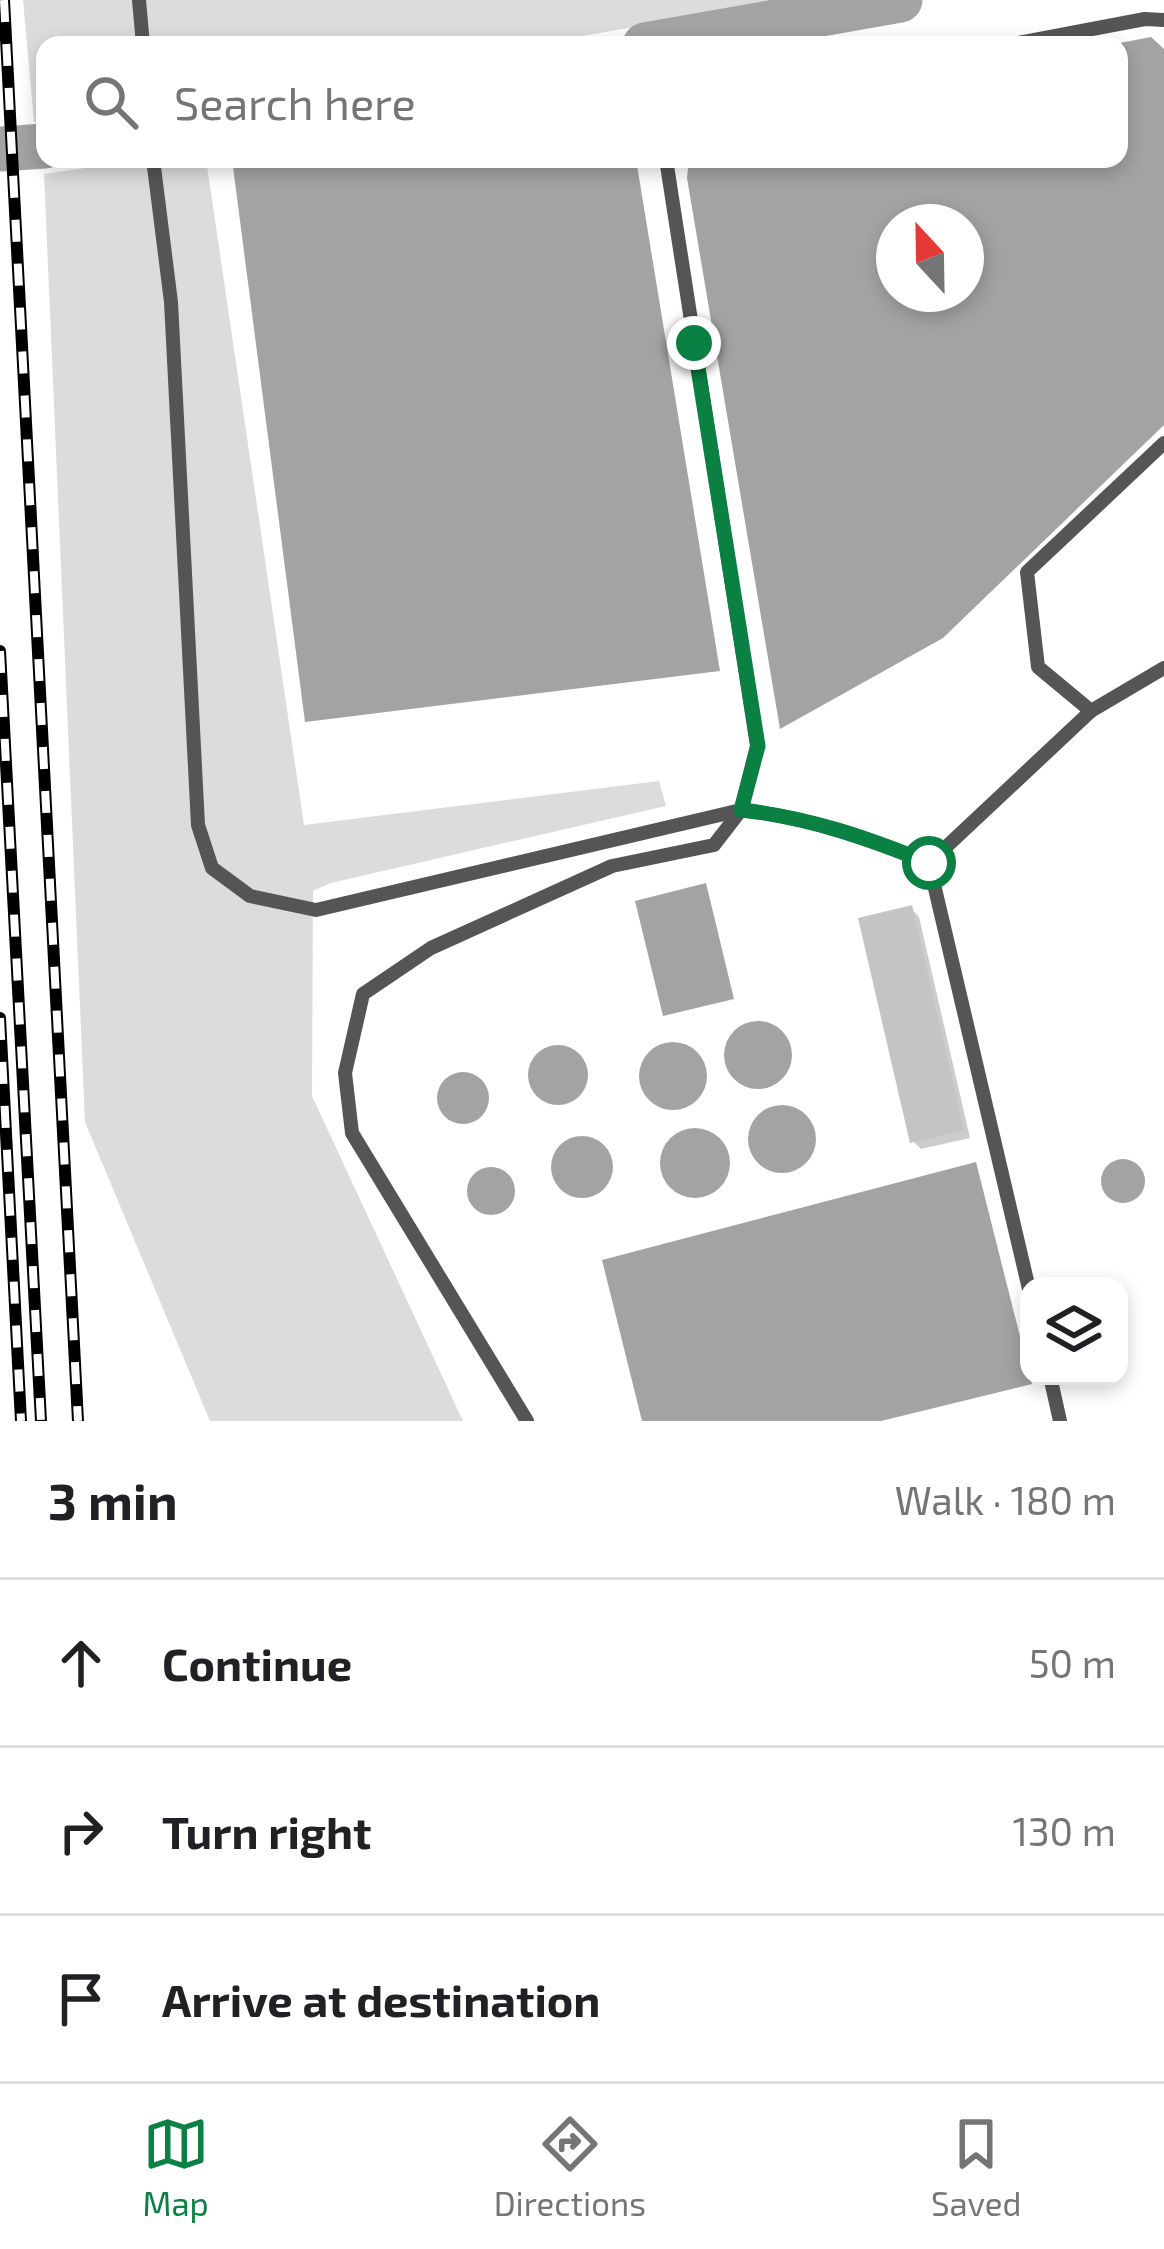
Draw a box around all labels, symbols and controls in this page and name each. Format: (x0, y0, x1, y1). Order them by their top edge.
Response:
search box (36, 36, 1128, 168)
icon: search (78, 69, 144, 135)
text: Search here (174, 75, 416, 129)
north arrow (876, 204, 984, 312)
route end (667, 316, 721, 370)
route start (902, 836, 956, 890)
map controls (1020, 1277, 1128, 1385)
button: layers (1020, 1277, 1128, 1385)
text: 3 min (48, 1469, 178, 1530)
text: Walk · 180 m (895, 1476, 1116, 1523)
icon: ahead (48, 1630, 114, 1696)
text: Continue (162, 1636, 352, 1690)
text: 50 m (1029, 1639, 1116, 1686)
icon: right (48, 1798, 114, 1864)
text: Turn right (162, 1804, 371, 1858)
text: 130 m (1012, 1807, 1116, 1854)
icon: arrive (48, 1966, 114, 2032)
text: Arrive at destination (162, 1972, 600, 2026)
tab: Map (143, 2111, 209, 2223)
tab: Directions (494, 2111, 646, 2223)
tab: Saved (931, 2111, 1021, 2223)

